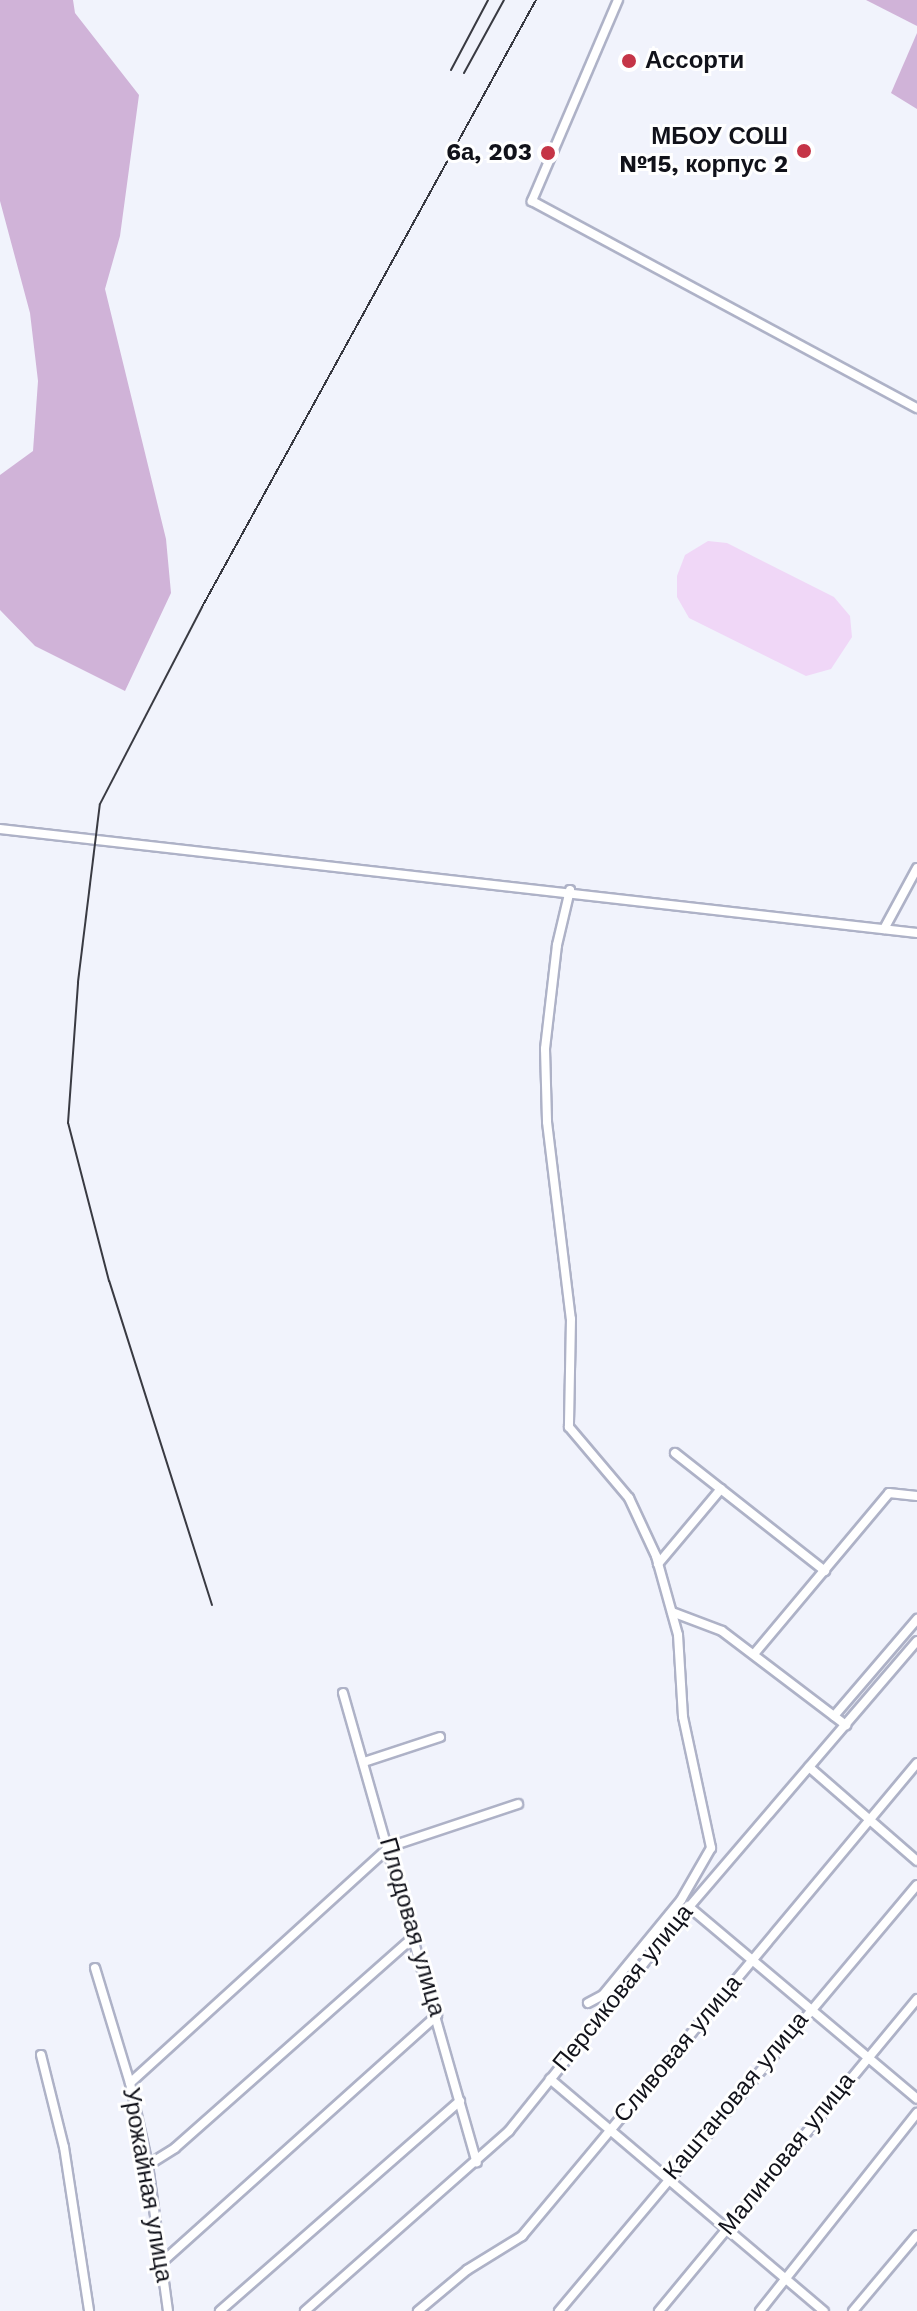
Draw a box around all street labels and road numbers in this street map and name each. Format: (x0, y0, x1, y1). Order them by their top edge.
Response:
street label: Плодовая улица (373, 1834, 451, 2020)
street label: Персиковая улица (547, 1899, 699, 2077)
street label: Сливовая улица (608, 1969, 748, 2129)
street label: Каштановая улица (657, 2006, 815, 2186)
street label: Малиновая улица (713, 2067, 861, 2241)
street label: Урожайная улица (116, 2085, 178, 2285)

